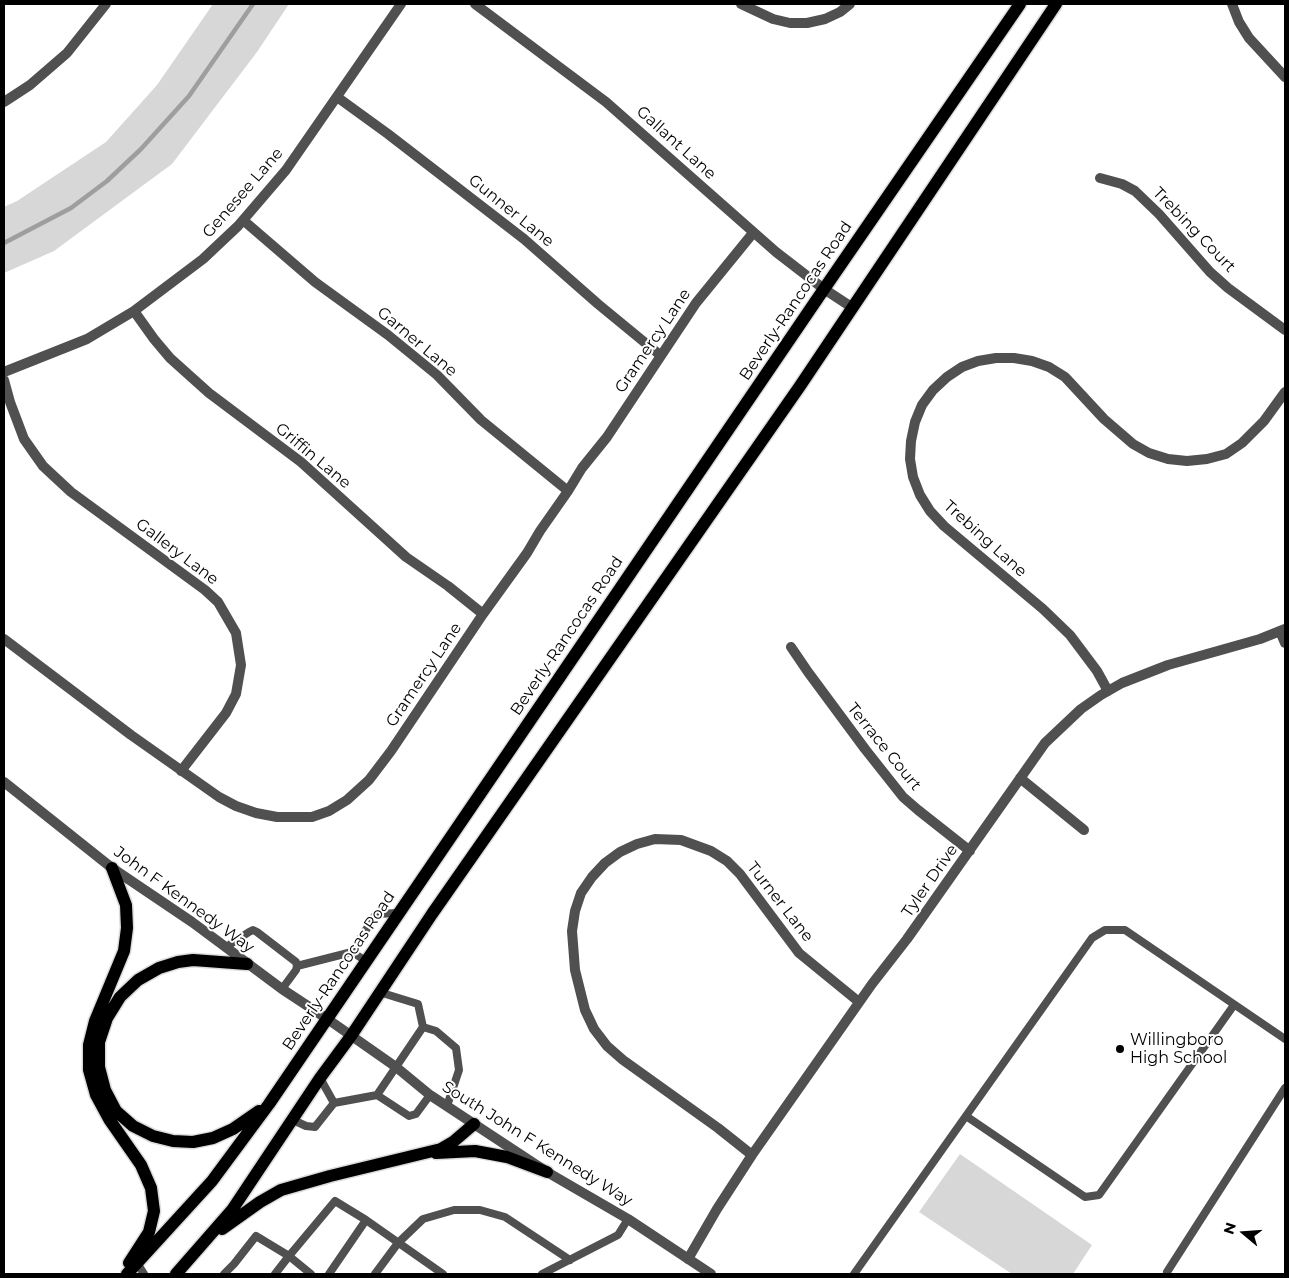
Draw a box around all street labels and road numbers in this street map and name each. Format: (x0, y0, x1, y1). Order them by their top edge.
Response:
street label: Gallant Lane (632, 102, 720, 184)
street label: Genesee Lane (199, 144, 287, 242)
street label: Gunner Lane (464, 171, 558, 251)
street label: Trebing Court (1149, 183, 1239, 277)
street label: Beverly-Rancocas Road (736, 218, 856, 384)
street label: Gramercy Lane (611, 285, 695, 397)
street label: Garner Lane (373, 303, 461, 381)
street label: Griffin Lane (271, 419, 355, 493)
street label: Trebing Lane (939, 497, 1031, 581)
street label: Gallery Lane (132, 515, 222, 589)
street label: Beverly-Rancocas Road (507, 553, 627, 719)
street label: Gramercy Lane (382, 619, 466, 731)
street label: Terrace Court (843, 699, 925, 795)
street label: Tyler Drive (898, 841, 962, 921)
street label: John F Kennedy Way (110, 843, 258, 957)
street label: Turner Lane (743, 858, 817, 946)
street label: Beverly-Rancocas Road (279, 888, 399, 1054)
street label: South John F Kennedy Way (438, 1077, 636, 1211)

